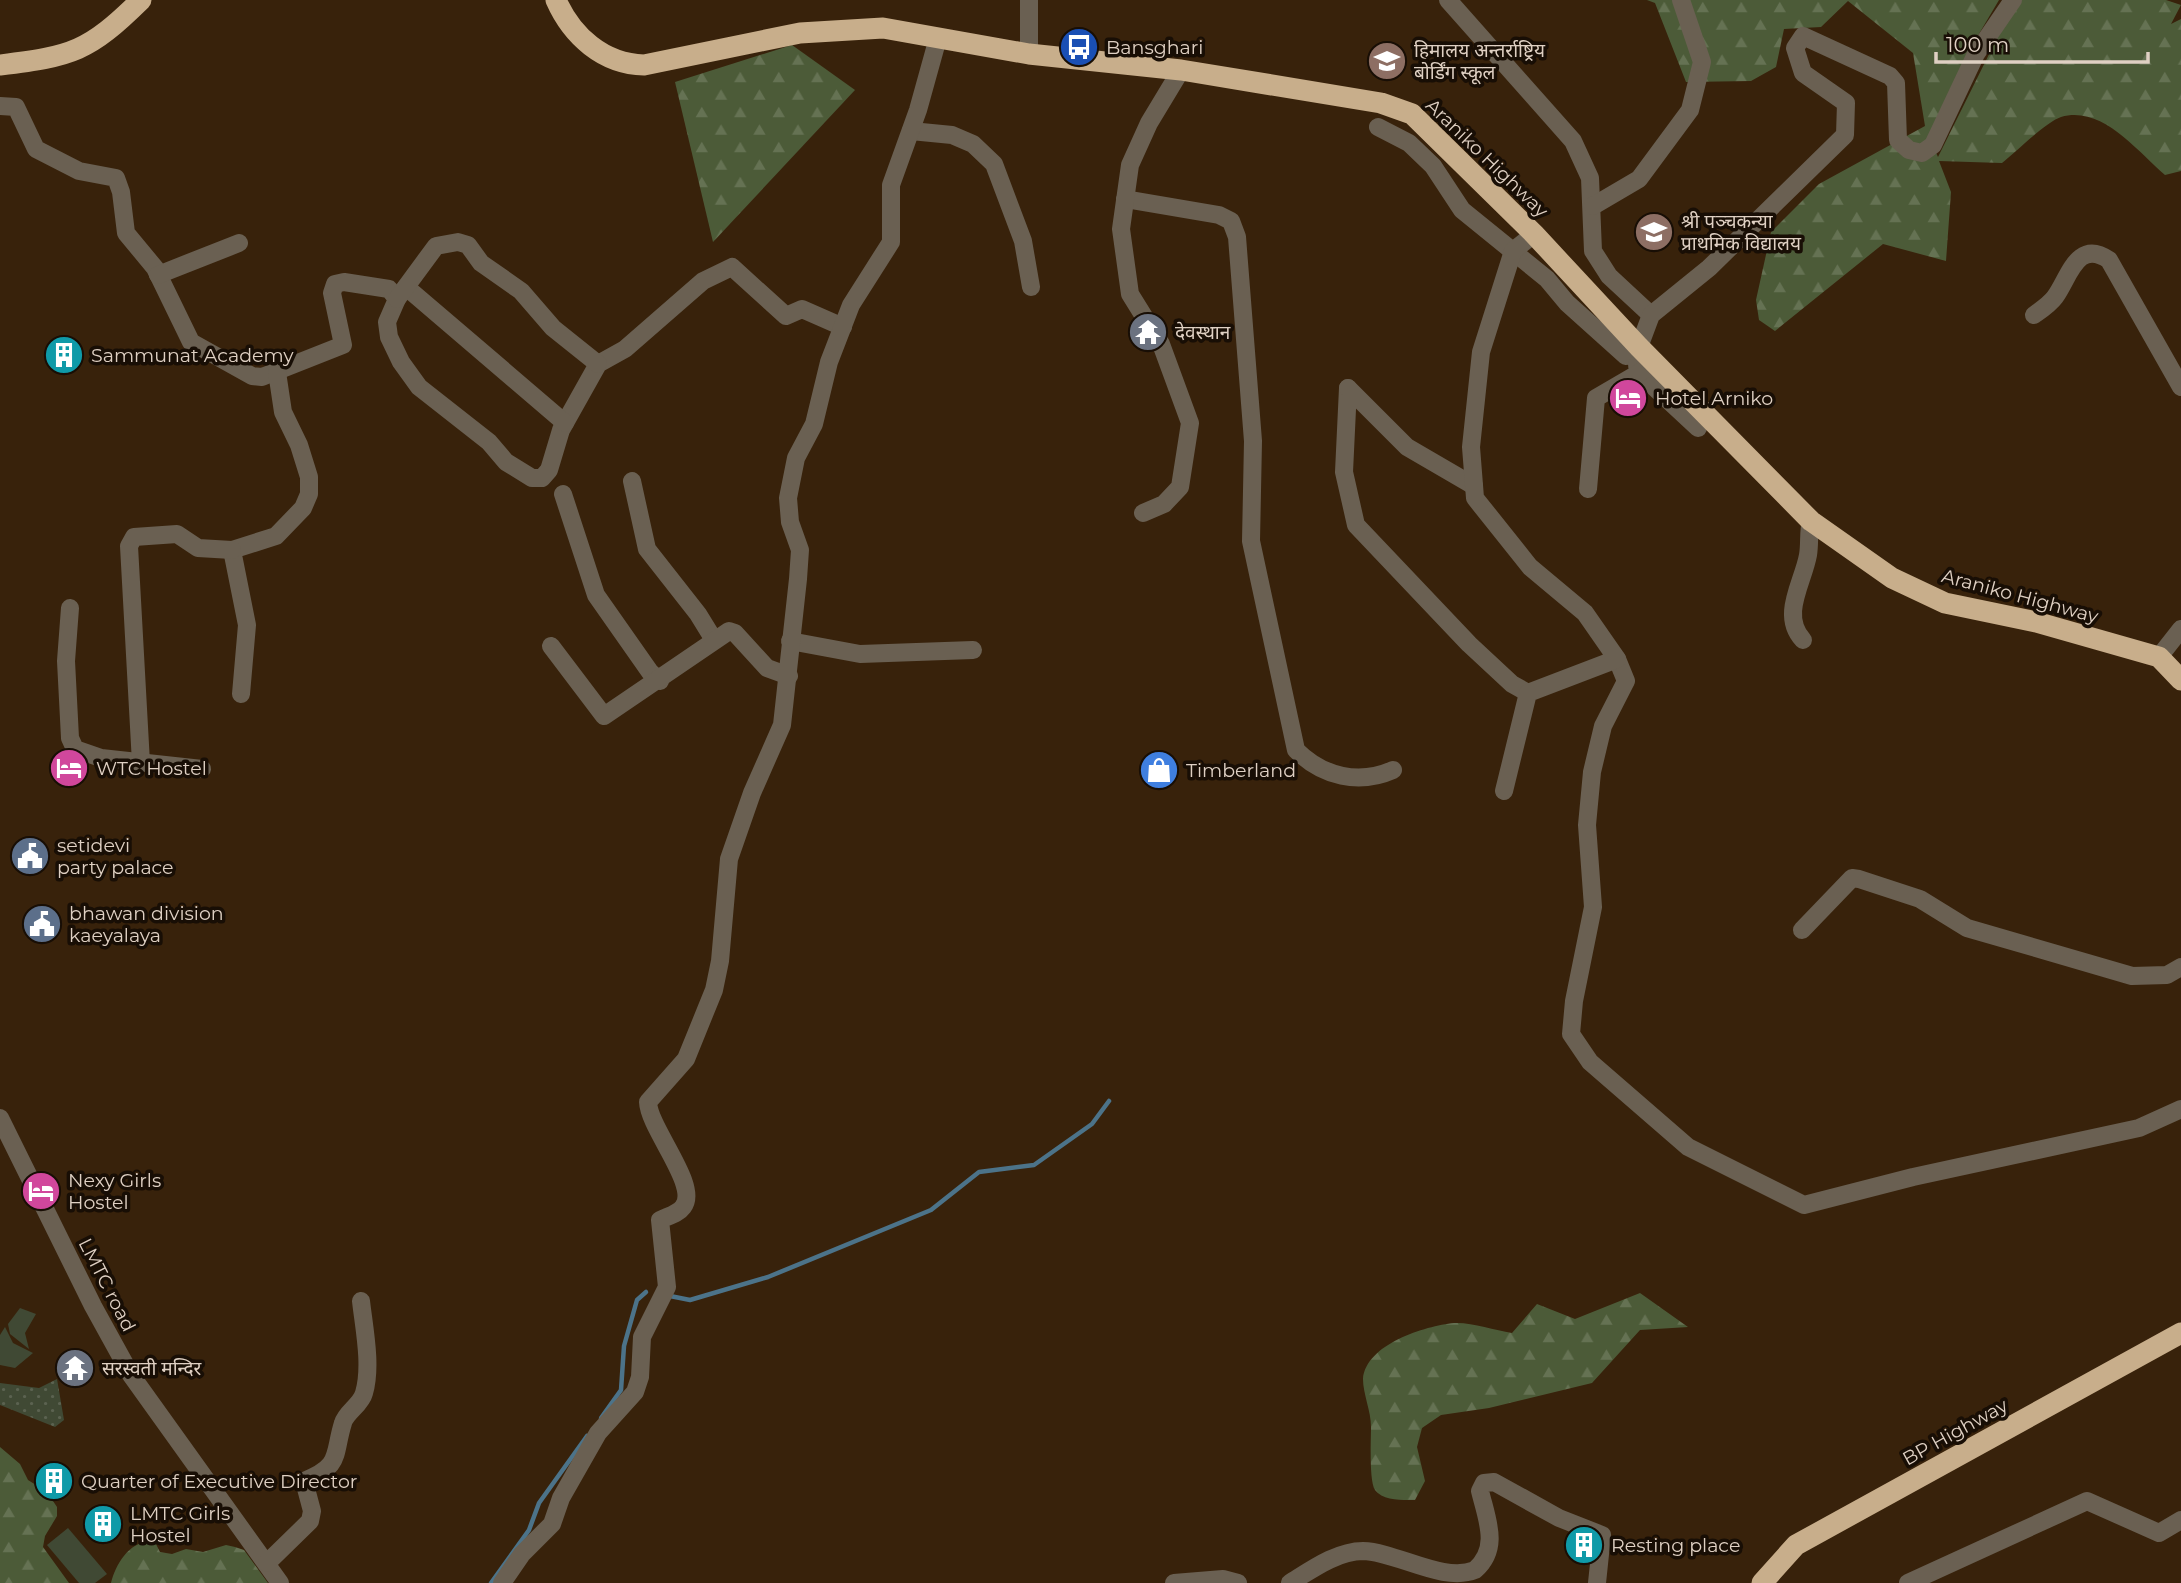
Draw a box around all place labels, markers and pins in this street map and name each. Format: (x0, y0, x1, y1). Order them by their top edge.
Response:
bus stop icon: Bansghari (1058, 26, 1100, 68)
place label: Bansghari (1106, 36, 1203, 59)
place label: हिमालय अन्तर्राष्ट्रिय बोर्डिंग स्कूल (1414, 39, 1546, 85)
school or university icon: हिमालय अन्तर्राष्ट्रिय बोर्डिंग स्कूल (1366, 40, 1408, 82)
place label: श्री पञ्चकन्या प्राथमिक विद्यालय (1681, 210, 1802, 255)
school or university icon: श्री पञ्चकन्या प्राथमिक विद्यालय (1633, 211, 1675, 253)
temple icon: देवस्थान (1127, 311, 1169, 353)
place label: देवस्थान (1175, 321, 1231, 344)
building icon: Sammunat Academy (43, 334, 85, 376)
place label: Sammunat Academy (91, 344, 294, 367)
hotel icon: Hotel Arniko (1607, 377, 1649, 419)
place label: Hotel Arniko (1655, 387, 1773, 410)
hotel icon: WTC Hostel (48, 747, 90, 789)
shop icon: Timberland (1138, 749, 1180, 791)
place label: WTC Hostel (96, 757, 207, 780)
place label: Timberland (1186, 759, 1296, 782)
place label: setidevi party palace (57, 834, 174, 879)
public building icon: setidevi party palace (9, 835, 51, 877)
place label: bhawan division kaeyalaya (69, 902, 224, 947)
public building icon: bhawan division kaeyalaya (21, 903, 63, 945)
place label: Nexy Girls Hostel (68, 1169, 161, 1214)
hotel icon: Nexy Girls Hostel (20, 1170, 62, 1212)
temple icon: सरस्वती मन्दिर (54, 1347, 96, 1389)
place label: सरस्वती मन्दिर (102, 1357, 203, 1380)
building icon: Quarter of Executive Director (33, 1460, 75, 1502)
place label: Quarter of Executive Director (81, 1470, 357, 1493)
place label: LMTC Girls Hostel (130, 1502, 230, 1547)
building icon: LMTC Girls Hostel (82, 1503, 124, 1545)
building icon: Resting place (1563, 1524, 1605, 1566)
place label: Resting place (1611, 1534, 1740, 1557)

